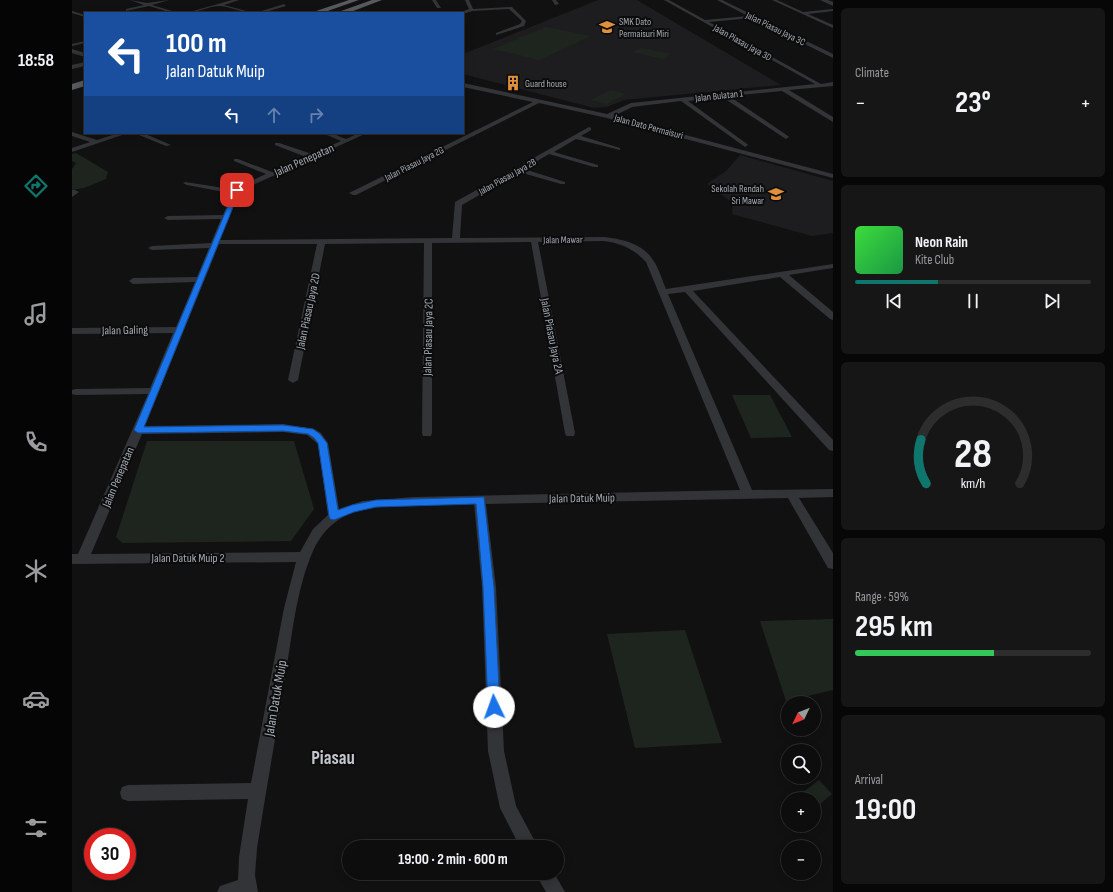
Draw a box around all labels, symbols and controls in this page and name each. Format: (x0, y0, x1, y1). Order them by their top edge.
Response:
street label: Jalan Piasau Jaya 3C (743, 9, 807, 49)
place label: SMK Dato Permaisuri Miri (619, 16, 669, 40)
school or university icon: SMK Dato Permaisuri Miri (598, 18, 616, 36)
street label: Jalan Piasau Jaya 3D (710, 21, 774, 64)
text: 100 m (166, 27, 227, 60)
icon: left (100, 28, 152, 80)
text: 18:58 (18, 50, 54, 71)
text: Jalan Datuk Muip (166, 61, 265, 82)
text: Climate (855, 65, 889, 81)
building icon: Guard house (504, 74, 522, 92)
place label: Guard house (525, 78, 567, 90)
text: 23° (955, 85, 991, 121)
street label: Jalan Bulatan 1 (694, 87, 744, 105)
text: − (855, 90, 866, 117)
text: + (1080, 90, 1091, 117)
icon: left (221, 104, 243, 126)
icon: ahead (263, 104, 285, 126)
icon: right (305, 104, 327, 126)
street label: Jalan Dato Permaisuri (612, 112, 685, 142)
street label: Jalan Penepatan (271, 141, 336, 181)
street label: Jalan Piasau Jaya 2G (382, 144, 446, 184)
street label: Jalan Piasau Jaya 2B (476, 156, 539, 198)
icon: directions (22, 172, 50, 200)
pin (220, 173, 254, 207)
icon: arrive (226, 179, 248, 201)
place label: Sekolah Rendah Sri Mawar (711, 183, 764, 207)
school or university icon: Sekolah Rendah Sri Mawar (767, 185, 785, 203)
text: Neon Rain (915, 233, 968, 252)
street label: Jalan Mawar (542, 234, 583, 246)
text: Kite Club (915, 252, 954, 268)
street label: Jalan Piasau Jaya 2D (293, 272, 324, 352)
icon: previous (883, 290, 905, 312)
icon: pause (962, 290, 984, 312)
icon: next (1041, 290, 1063, 312)
street label: Jalan Piasau Jaya 2A (537, 296, 566, 376)
street label: Jalan Piasau Jaya 2C (420, 298, 437, 377)
icon: music (22, 300, 50, 328)
street label: Jalan Galing (101, 323, 148, 338)
icon: phone (22, 428, 50, 456)
text: 28 (954, 430, 992, 479)
street label: Jalan Penepatan (99, 445, 138, 510)
text: km/h (961, 475, 985, 492)
street label: Jalan Datuk Muip (548, 490, 615, 507)
street label: Jalan Datuk Muip 2 (151, 551, 224, 566)
icon: climate (22, 557, 50, 585)
text: Range · 59% (855, 589, 909, 605)
text: 295 km (855, 609, 933, 645)
street label: Jalan Datuk Muip (260, 659, 291, 738)
icon: car (22, 685, 50, 713)
position arrow (473, 686, 515, 728)
north arrow (781, 696, 821, 736)
map controls (781, 696, 821, 880)
button: search (781, 744, 821, 784)
district label: Piasau (311, 747, 355, 770)
text: Arrival (855, 772, 883, 788)
button: + (781, 792, 821, 832)
text: 19:00 (855, 792, 916, 828)
icon: filters (22, 814, 50, 842)
speed limit sign: 30 (84, 828, 136, 880)
button: − (781, 840, 821, 880)
text: 19:00 · 2 min · 600 m (398, 850, 508, 869)

